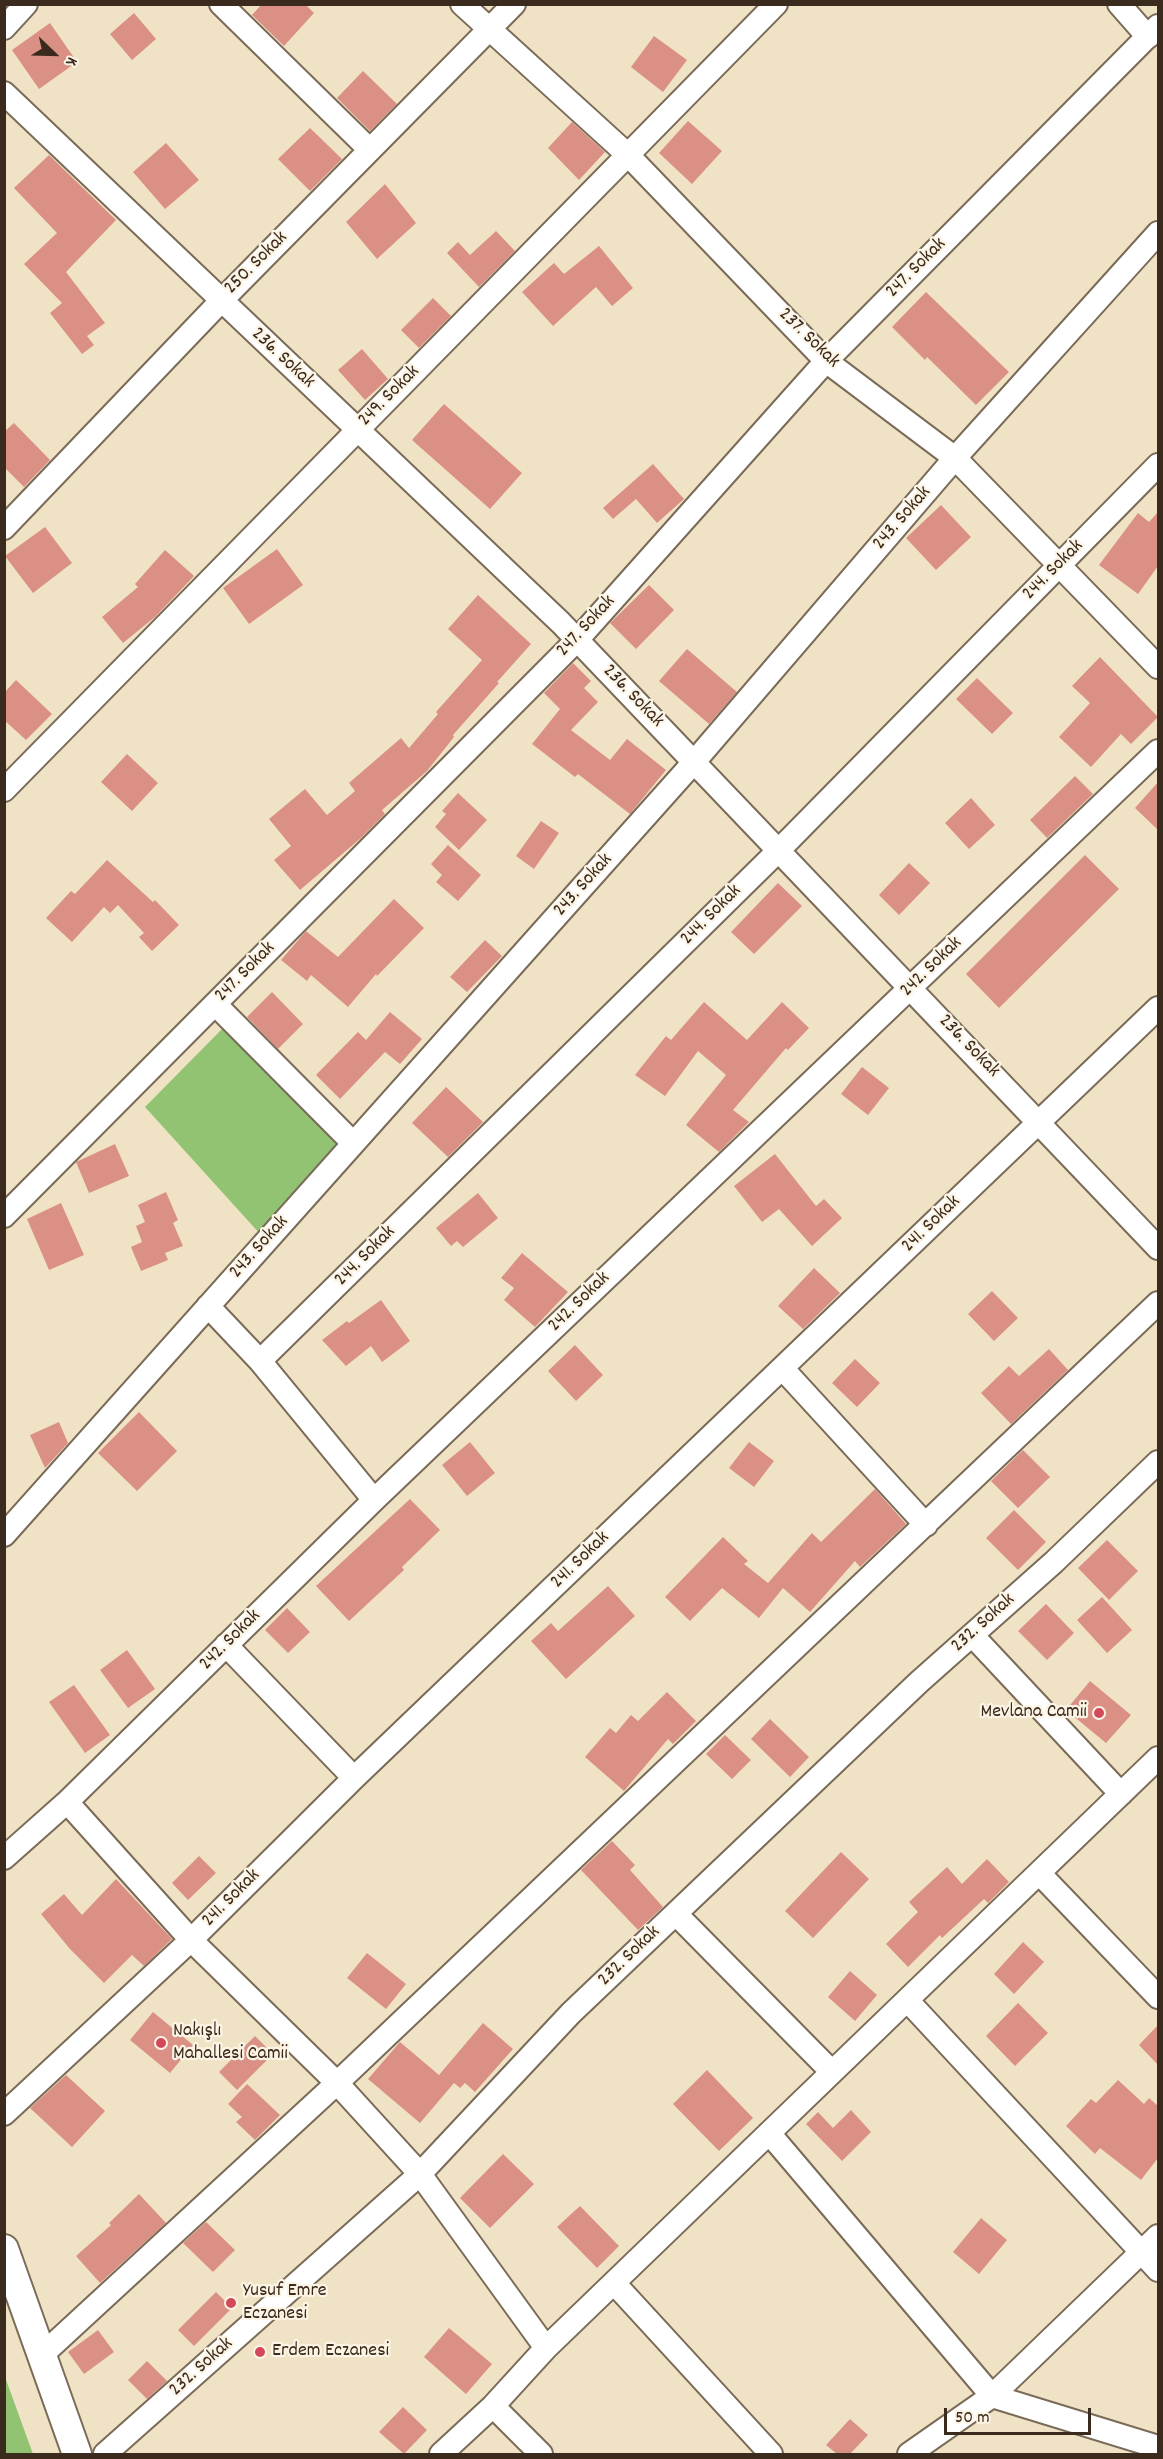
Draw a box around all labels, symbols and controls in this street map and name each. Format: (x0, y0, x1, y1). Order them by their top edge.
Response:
north arrow (24, 24, 84, 84)
text: K (59, 53, 83, 69)
street label: 250. Sokak (220, 227, 294, 301)
street label: 247. Sokak (882, 234, 952, 304)
street label: 237. Sokak (772, 304, 844, 374)
street label: 236. Sokak (245, 323, 319, 395)
street label: 249. Sokak (354, 361, 426, 433)
street label: 243. Sokak (869, 482, 937, 556)
street label: 244. Sokak (1018, 535, 1090, 607)
street label: 247. Sokak (552, 591, 622, 663)
street label: 236. Sokak (596, 660, 668, 734)
street label: 243. Sokak (549, 849, 619, 923)
street label: 244. Sokak (676, 880, 748, 952)
street label: 242. Sokak (896, 933, 968, 1003)
street label: 247. Sokak (211, 938, 281, 1008)
street label: 236. Sokak (932, 1010, 1004, 1084)
street label: 241. Sokak (897, 1191, 967, 1259)
street label: 243. Sokak (225, 1211, 295, 1285)
street label: 244. Sokak (330, 1221, 402, 1293)
street label: 242. Sokak (544, 1268, 616, 1338)
street label: 241. Sokak (546, 1527, 616, 1595)
street label: 232. Sokak (947, 1589, 1021, 1659)
street label: 242. Sokak (195, 1605, 267, 1677)
place label: Mevlana Camii (980, 1701, 1087, 1725)
marker: Mevlana Camii (1092, 1706, 1106, 1720)
street label: 241. Sokak (198, 1865, 266, 1933)
street label: 232. Sokak (594, 1921, 666, 1993)
place label: Nakışlı Mahallesi Camii (173, 2020, 288, 2067)
marker: Nakışlı Mahallesi Camii (154, 2036, 168, 2050)
place label: Yusuf Emre Eczanesi (243, 2280, 327, 2327)
marker: Yusuf Emre Eczanesi (224, 2296, 238, 2310)
street label: 232. Sokak (165, 2333, 239, 2403)
place label: Erdem Eczanesi (272, 2340, 389, 2364)
marker: Erdem Eczanesi (253, 2345, 267, 2359)
scale bar (947, 2396, 1094, 2434)
text: 50 m (955, 2406, 990, 2431)

